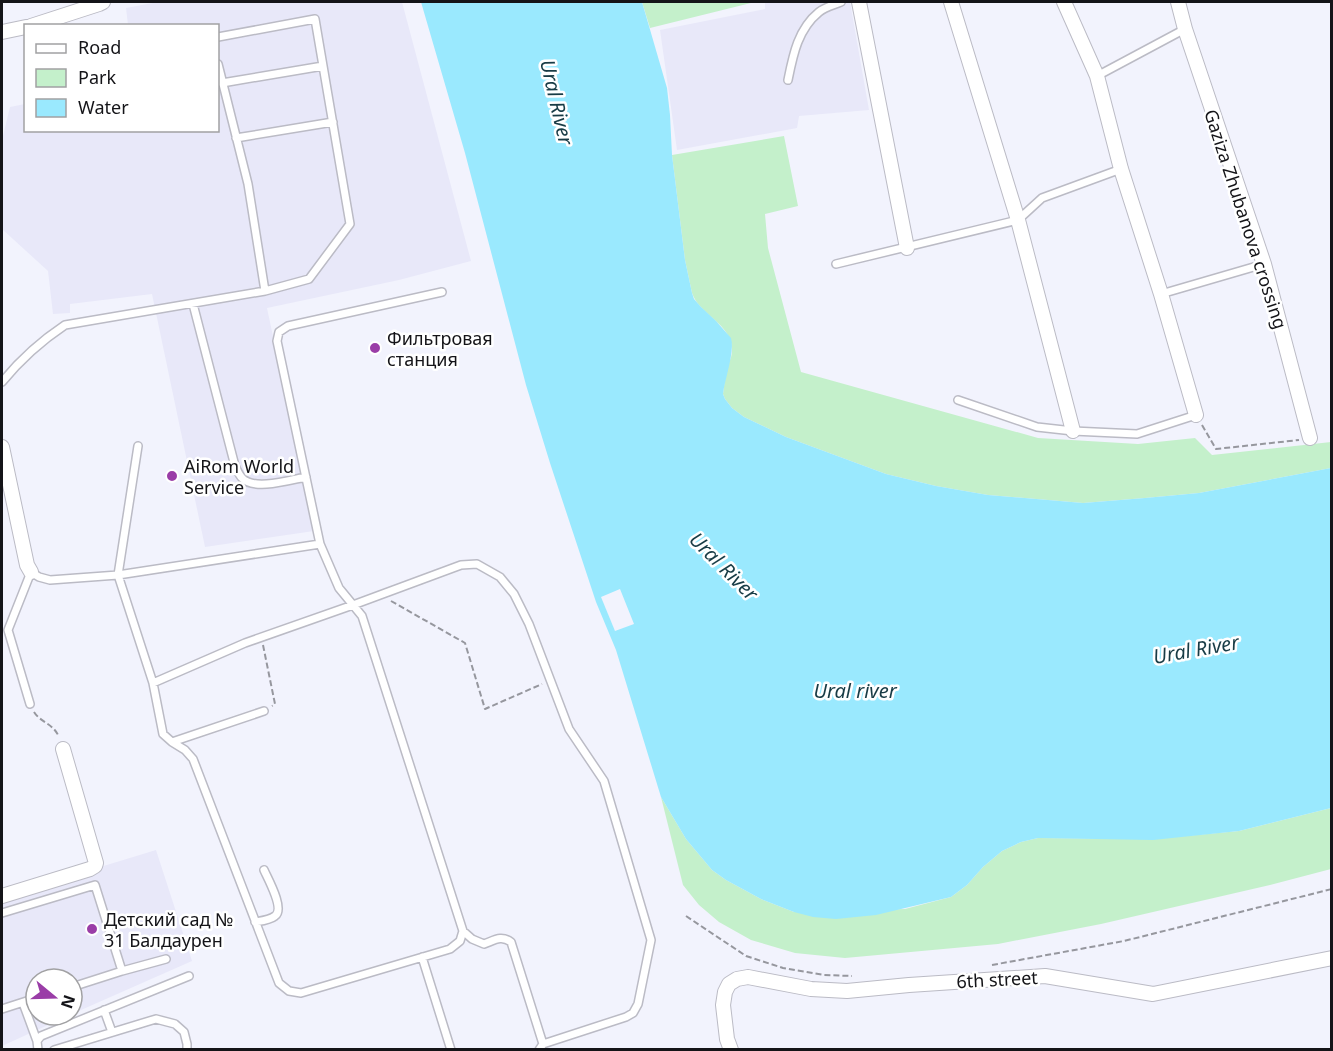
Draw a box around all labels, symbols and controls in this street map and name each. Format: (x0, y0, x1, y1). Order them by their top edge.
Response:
legend (24, 24, 219, 132)
text: Road (78, 35, 121, 59)
water label: Ural River (534, 57, 580, 148)
text: Park (78, 65, 116, 89)
text: Water (78, 95, 129, 119)
street label: Gaziza Zhubanova crossing (1199, 106, 1293, 332)
place label: Фильтровая станция (387, 326, 493, 371)
marker: Фильтровая станция (368, 341, 382, 355)
place label: AiRom World Service (184, 454, 294, 499)
marker: AiRom World Service (165, 469, 179, 483)
water label: Ural River (684, 526, 765, 607)
water label: Ural River (1151, 628, 1242, 670)
water label: Ural river (813, 677, 898, 704)
place label: Детский сад № 31 Балдаурен (104, 907, 233, 952)
marker: Детский сад № 31 Балдаурен (85, 922, 99, 936)
street label: 6th street (956, 965, 1039, 993)
north arrow (24, 967, 84, 1027)
text: N (56, 992, 81, 1012)

